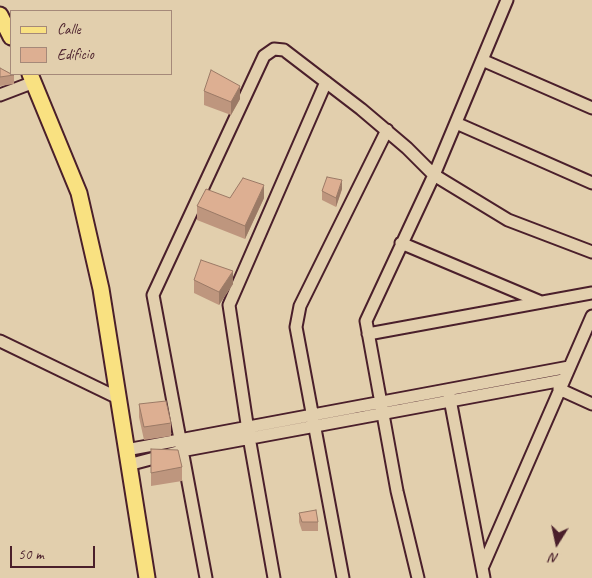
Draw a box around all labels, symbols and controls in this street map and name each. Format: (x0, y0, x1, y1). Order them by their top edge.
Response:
legend (10, 10, 172, 75)
text: Calle (57, 20, 81, 39)
text: Edificio (57, 45, 94, 64)
north arrow (532, 518, 582, 568)
scale bar (12, 536, 98, 568)
text: 50 m (18, 545, 44, 564)
text: N (549, 549, 560, 567)

